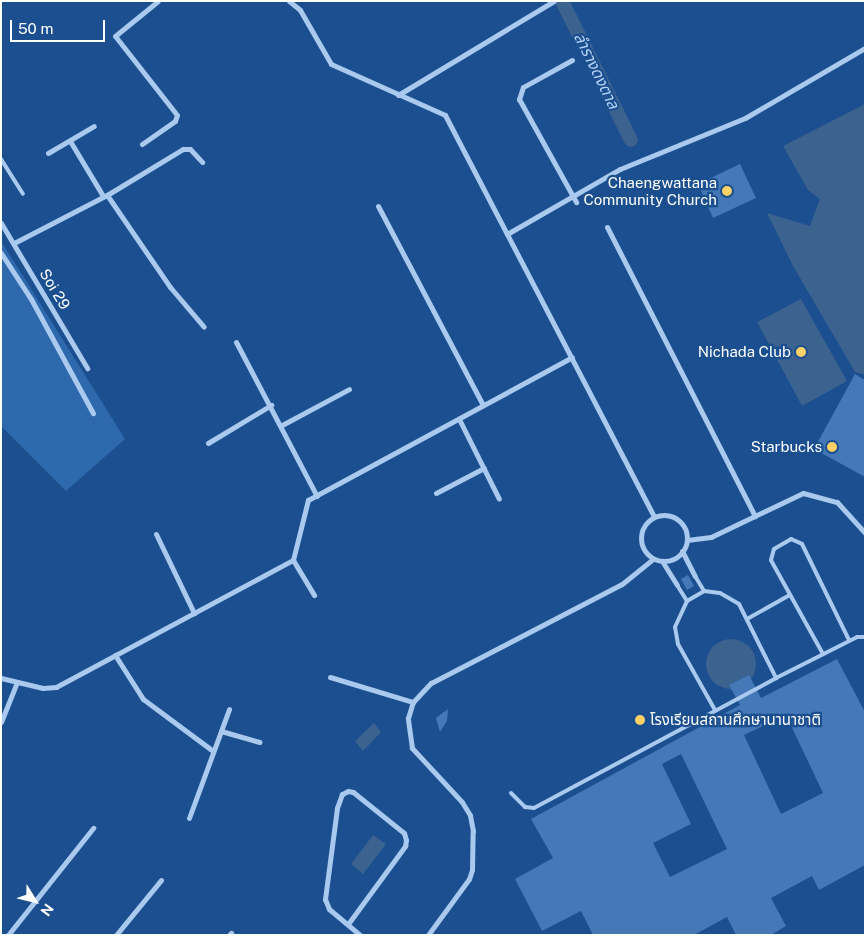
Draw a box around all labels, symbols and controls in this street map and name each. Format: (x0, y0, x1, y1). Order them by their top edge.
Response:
scale bar (12, 10, 108, 42)
text: 50 m (18, 20, 53, 37)
water label: ลำรางดงตาล (569, 30, 623, 112)
place label: Chaengwattana Community Church (583, 173, 717, 208)
marker: Chaengwattana Community Church (721, 185, 733, 197)
street label: Soi 29 (36, 265, 74, 313)
place label: Nichada Club (698, 343, 791, 361)
marker: Nichada Club (795, 346, 807, 358)
place label: Starbucks (751, 438, 822, 456)
marker: Starbucks (826, 441, 838, 453)
place label: โรงเรียนสถานศึกษานานาชาติ (650, 711, 821, 729)
marker: โรงเรียนสถานศึกษานานาชาติ (634, 714, 646, 726)
north arrow (10, 876, 60, 926)
text: N (37, 901, 57, 919)

